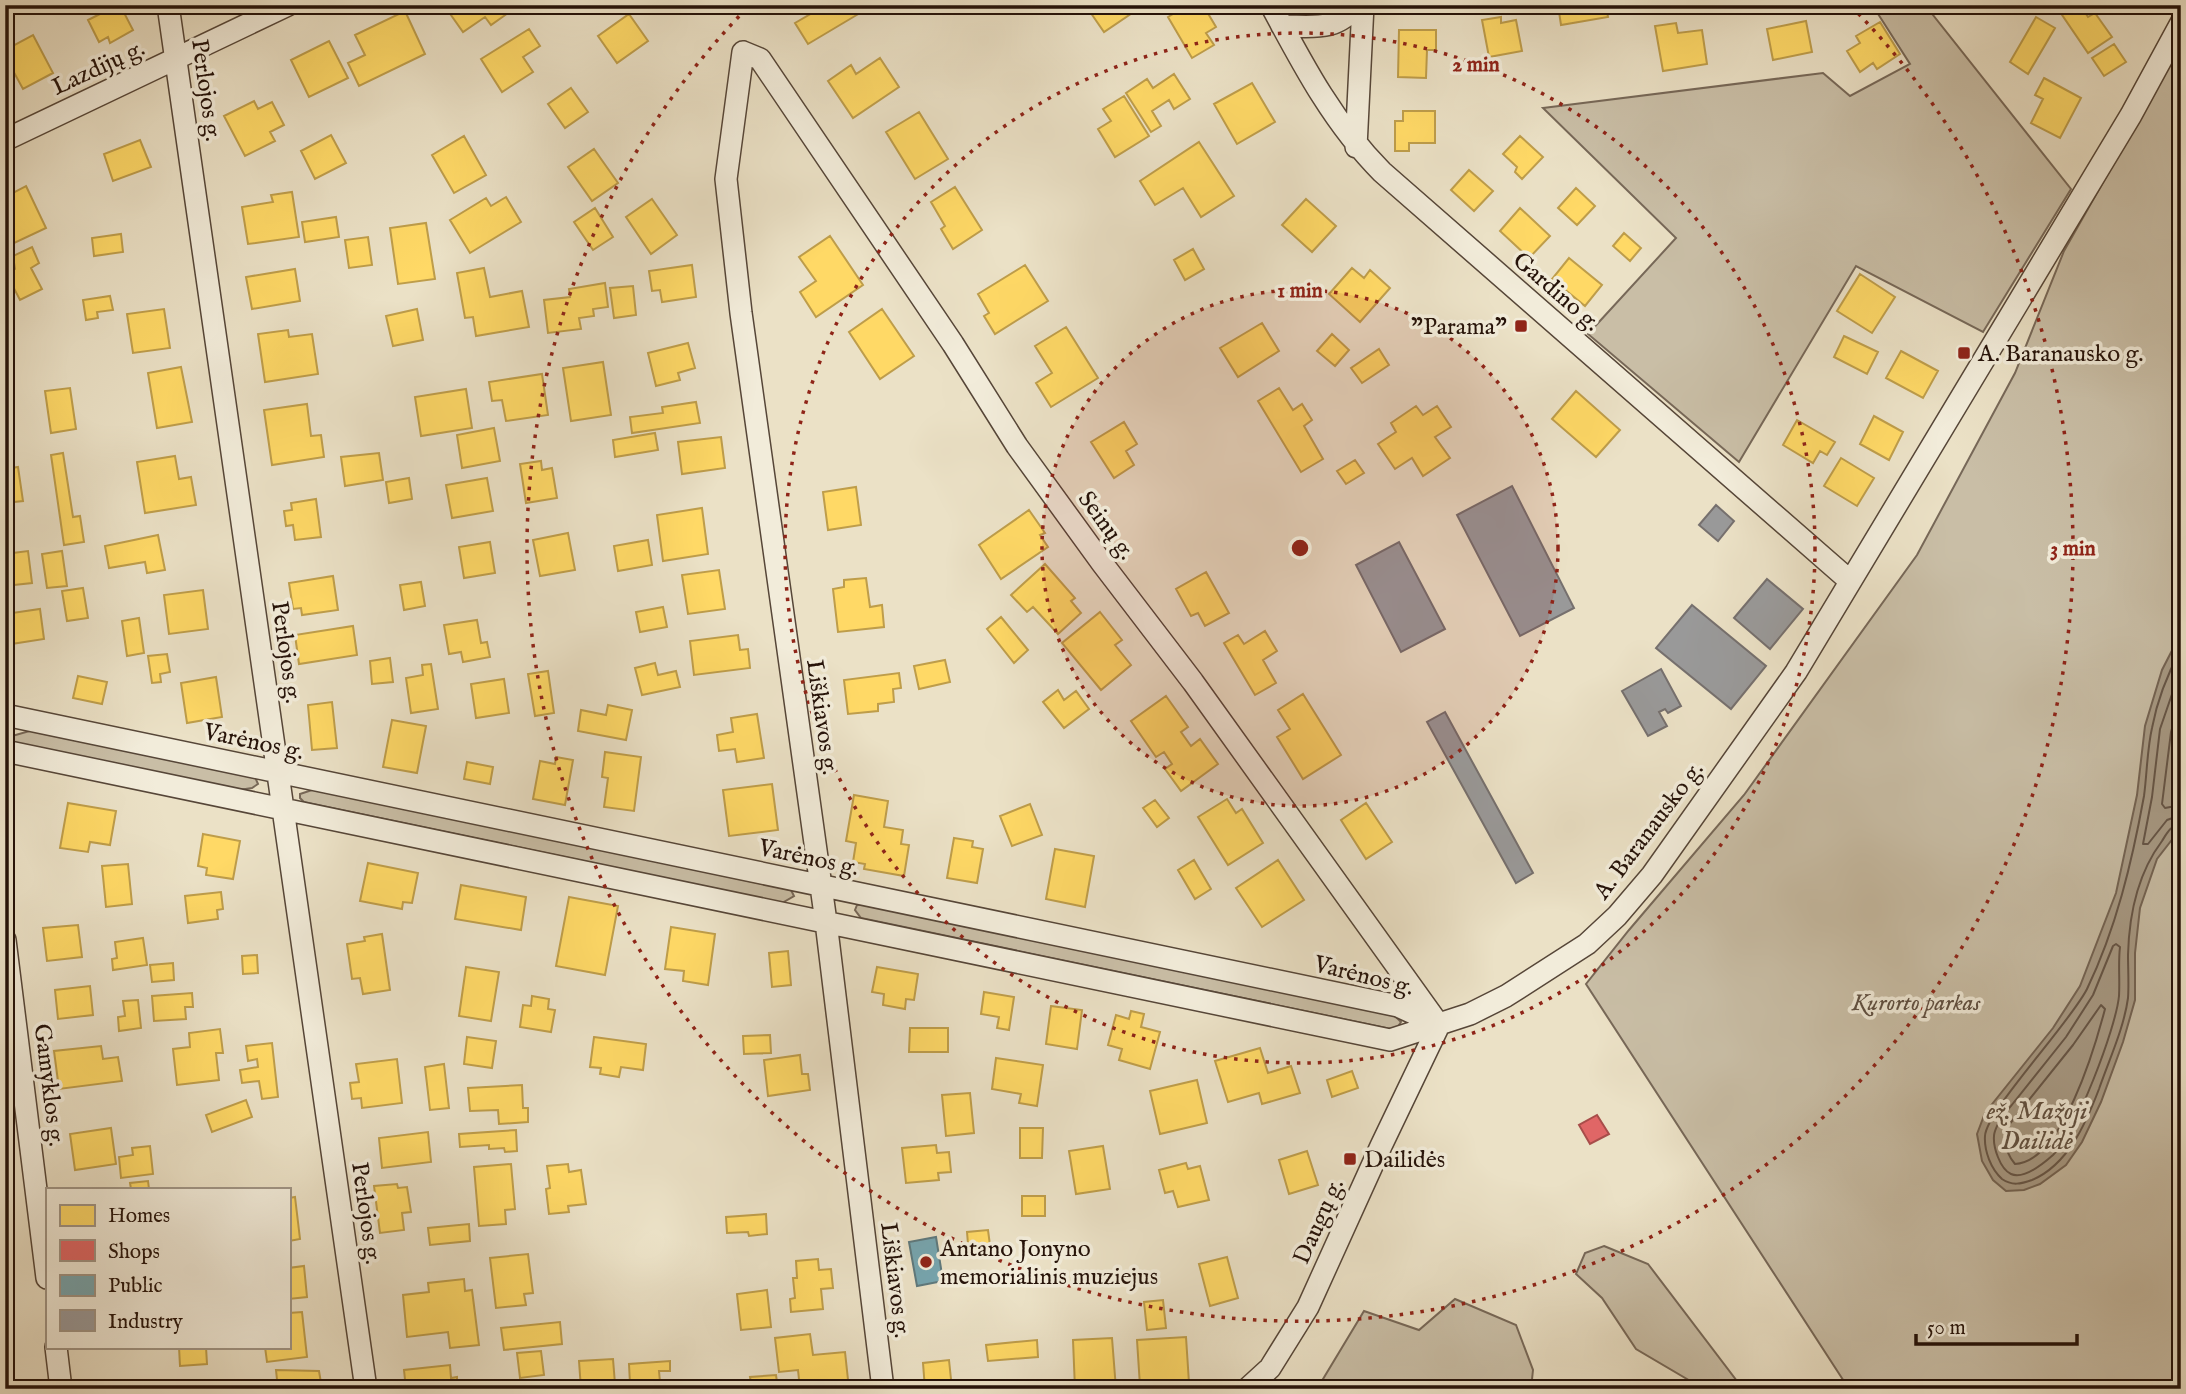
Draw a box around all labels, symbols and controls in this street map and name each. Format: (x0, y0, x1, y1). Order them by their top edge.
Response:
street label: Lazdijų g. (47, 33, 150, 103)
street label: Perlojos g. (183, 37, 228, 143)
text: 2 min (1452, 52, 1500, 79)
street label: Gardino g. (1506, 246, 1606, 339)
text: 1 min (1277, 278, 1323, 305)
place label: "Parama" (1411, 312, 1507, 343)
marker: "Parama" (1513, 318, 1529, 334)
place label: A. Baranausko g. (1977, 339, 2143, 370)
marker: A. Baranausko g. (1956, 345, 1972, 361)
street label: Seinų g. (1070, 485, 1141, 567)
centre of rings (1288, 536, 1312, 560)
text: 3 min (2050, 536, 2096, 563)
street label: Perlojos g. (263, 599, 308, 705)
street label: Liškiavos g. (798, 657, 845, 777)
street label: Varėnos g. (200, 717, 307, 768)
street label: A. Baranausko g. (1586, 756, 1711, 907)
street label: Varėnos g. (755, 833, 862, 884)
street label: Varėnos g. (1310, 949, 1417, 1004)
park label: Kurorto parkas (1851, 988, 1981, 1019)
street label: Gamyklos g. (26, 1022, 71, 1148)
water label: ež. Mažoji Dailidė (1985, 1095, 2089, 1158)
place label: Dailidės (1364, 1145, 1445, 1176)
marker: Dailidės (1342, 1151, 1358, 1167)
street label: Perlojos g. (343, 1160, 388, 1266)
street label: Daugų g. (1287, 1174, 1352, 1269)
legend (46, 1188, 290, 1348)
text: Homes (108, 1203, 170, 1230)
street label: Liškiavos g. (872, 1221, 917, 1340)
place label: Antano Jonyno memorialinis muziejus (939, 1234, 1158, 1293)
text: Shops (108, 1239, 160, 1266)
marker: Antano Jonyno memorialinis muziejus (918, 1254, 934, 1270)
text: Public (108, 1273, 162, 1300)
scale bar (1916, 1303, 2078, 1347)
text: Industry (108, 1309, 184, 1336)
text: 50 m (1927, 1315, 1966, 1342)

